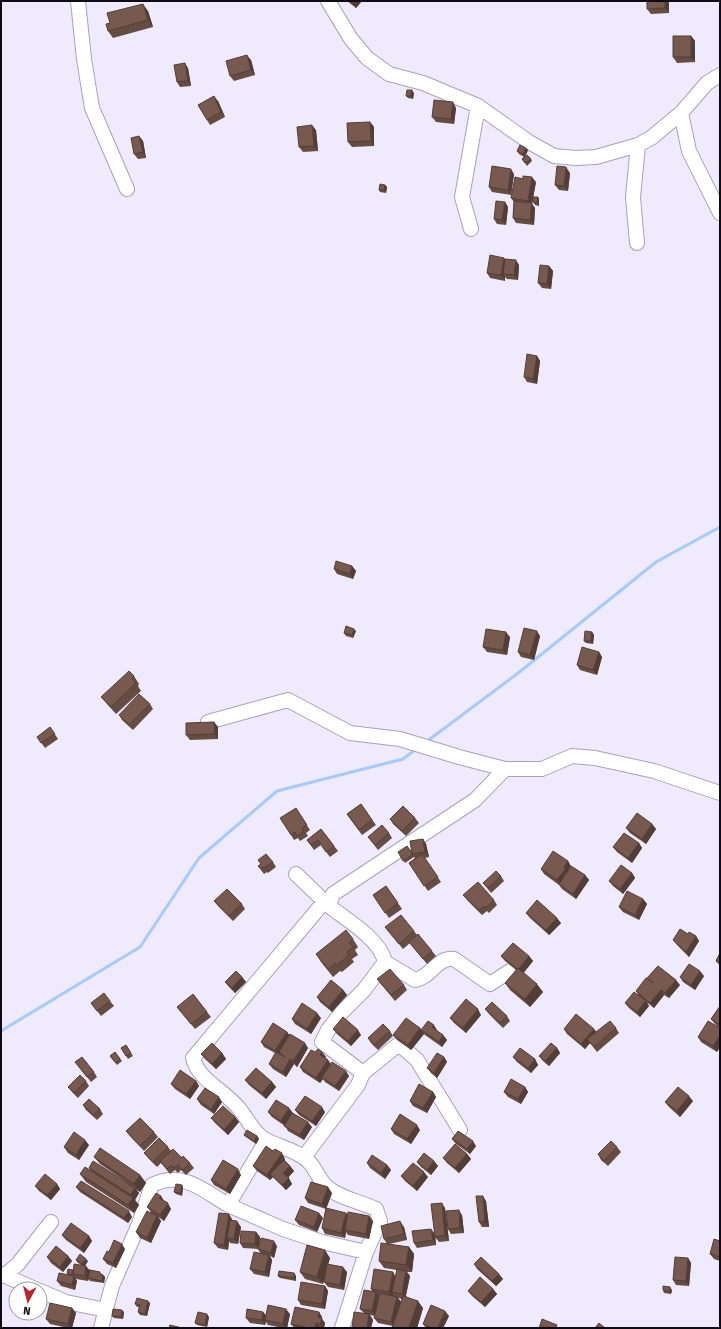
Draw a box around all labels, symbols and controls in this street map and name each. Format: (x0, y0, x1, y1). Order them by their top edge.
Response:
north arrow (8, 1281, 48, 1321)
text: N (22, 1304, 31, 1317)

